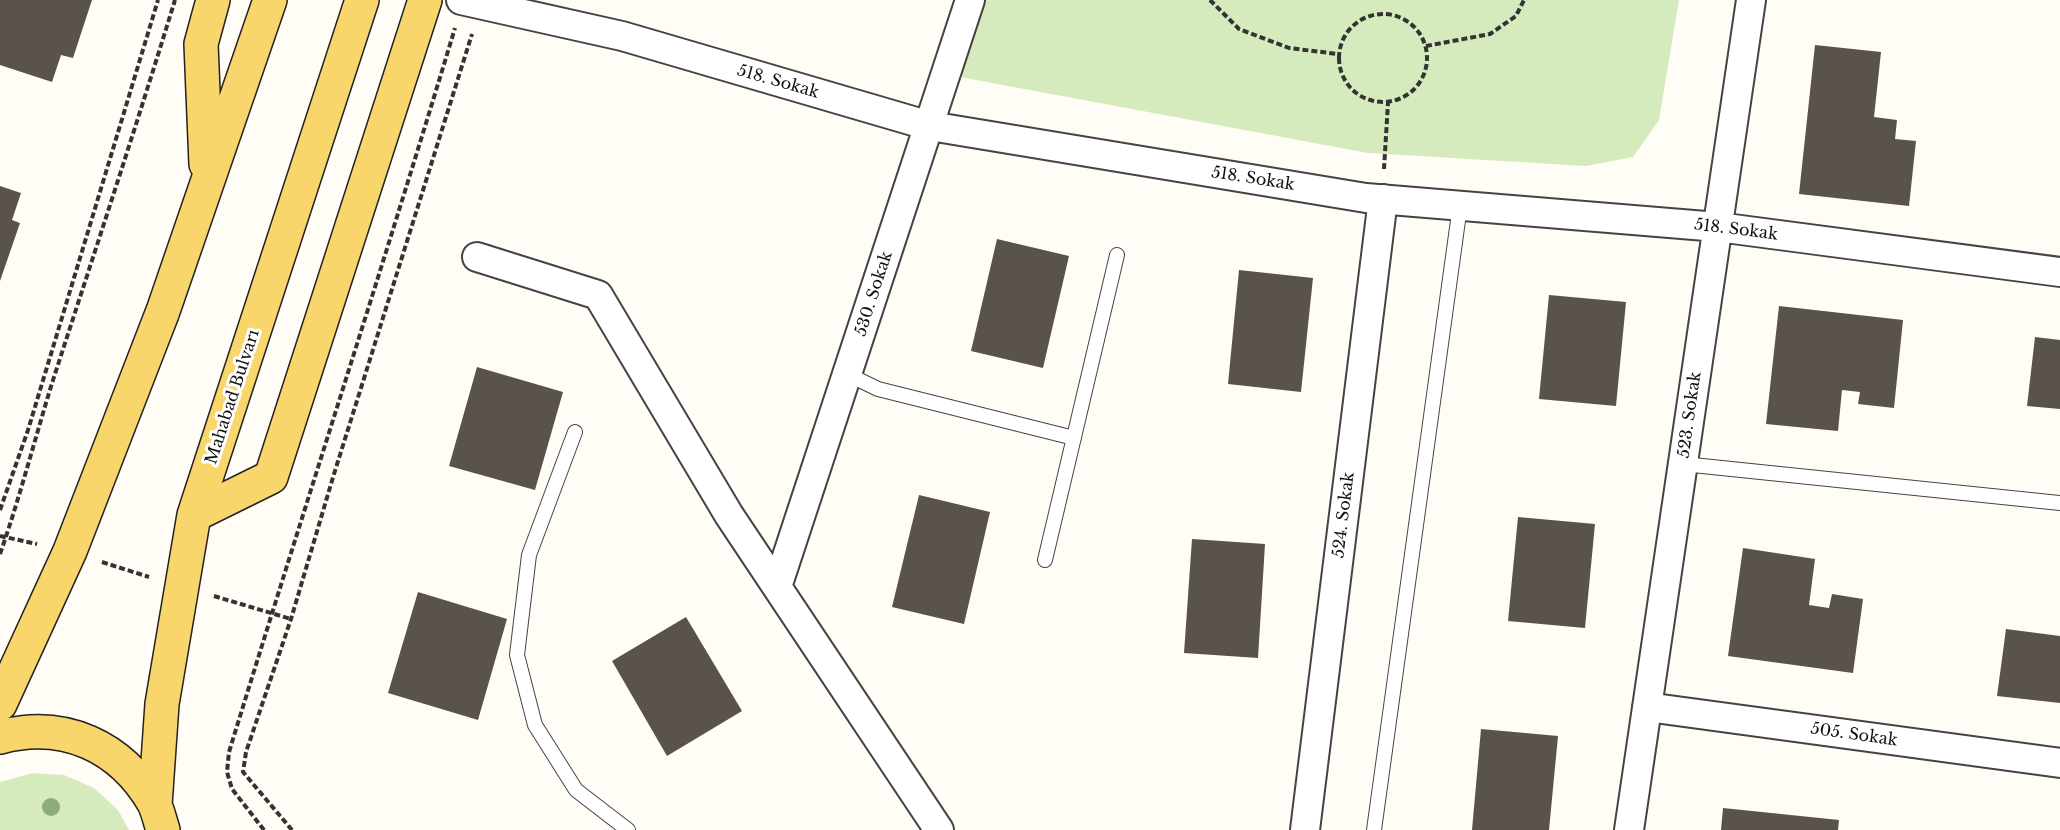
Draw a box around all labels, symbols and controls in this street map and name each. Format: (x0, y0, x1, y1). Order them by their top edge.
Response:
street label: 518. Sokak (735, 61, 821, 103)
street label: 518. Sokak (1210, 163, 1296, 195)
street label: 518. Sokak (1693, 215, 1779, 245)
street label: 530. Sokak (851, 249, 897, 339)
street label: Mahabad Bulvarı (202, 327, 264, 467)
street label: 523. Sokak (1674, 371, 1706, 459)
street label: 524. Sokak (1329, 471, 1359, 559)
street label: 505. Sokak (1809, 719, 1899, 751)

